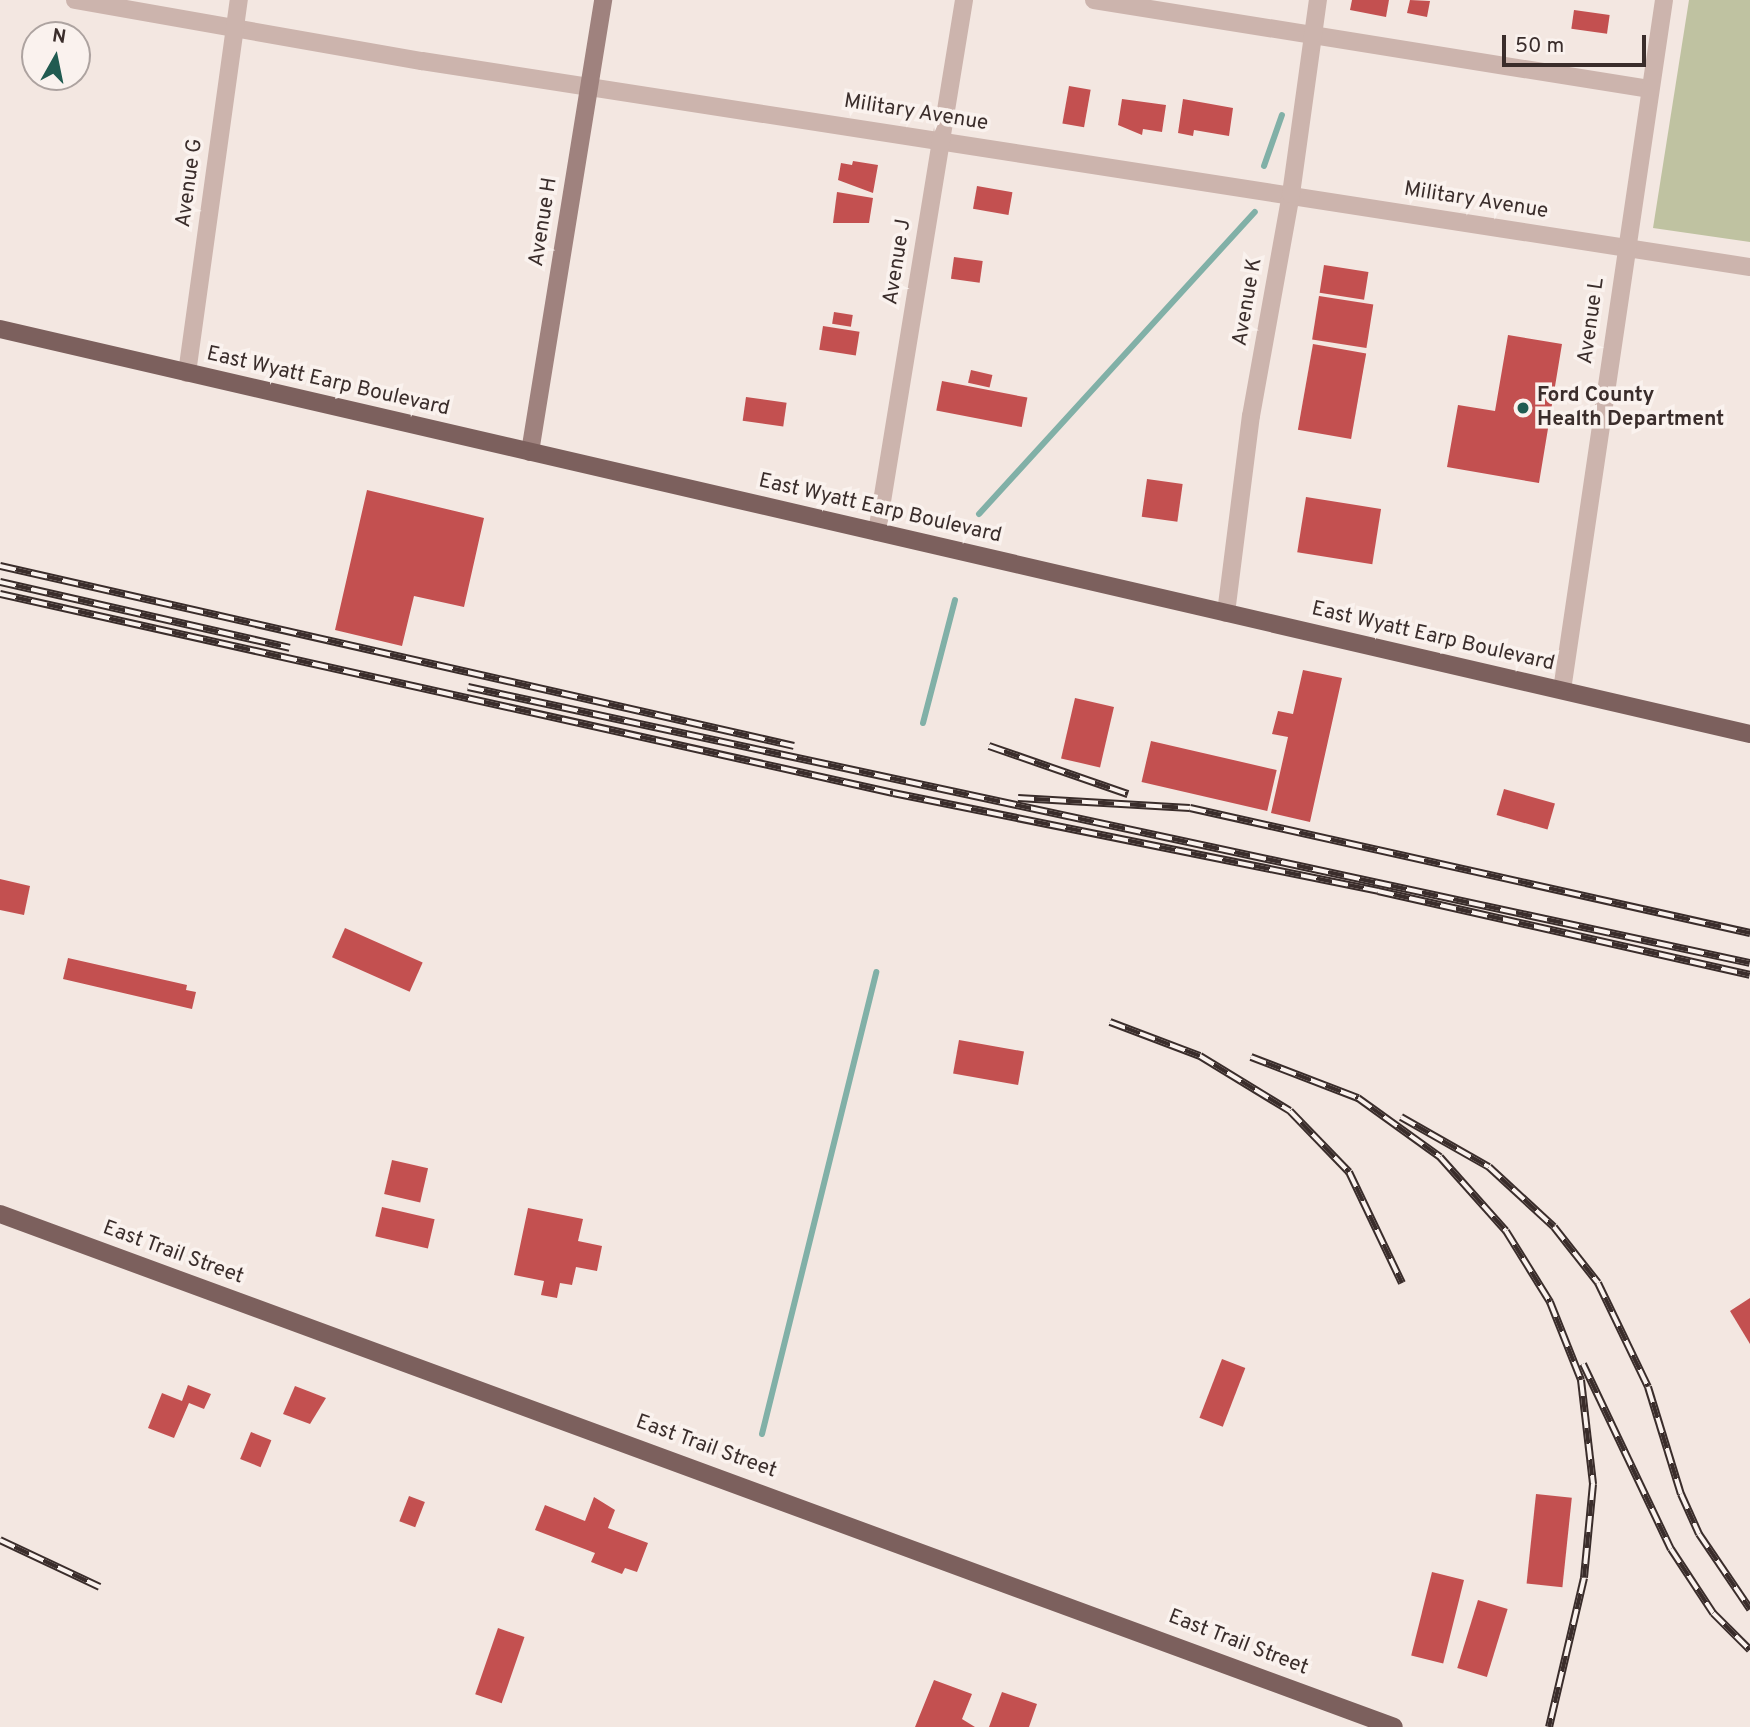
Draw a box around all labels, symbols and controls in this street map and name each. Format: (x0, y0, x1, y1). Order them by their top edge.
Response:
north arrow (21, 21, 91, 91)
scale bar (1505, 21, 1648, 65)
text: N (50, 24, 68, 50)
text: 50 m (1515, 33, 1564, 60)
street label: Military Avenue (842, 89, 990, 137)
street label: Avenue G (171, 137, 209, 229)
street label: Avenue H (525, 176, 563, 268)
street label: Military Avenue (1402, 177, 1550, 225)
street label: Avenue J (879, 217, 917, 307)
street label: Avenue K (1228, 256, 1268, 348)
street label: Avenue L (1573, 276, 1611, 366)
street label: East Wyatt Earp Boulevard (204, 342, 452, 422)
place label: Ford County Health Department (1537, 383, 1724, 433)
marker: Ford County Health Department (1515, 400, 1531, 416)
street label: East Wyatt Earp Boulevard (756, 469, 1004, 549)
street label: East Wyatt Earp Boulevard (1309, 597, 1557, 677)
street label: East Trail Street (99, 1216, 247, 1290)
street label: East Trail Street (632, 1410, 780, 1484)
street label: East Trail Street (1164, 1605, 1312, 1681)

